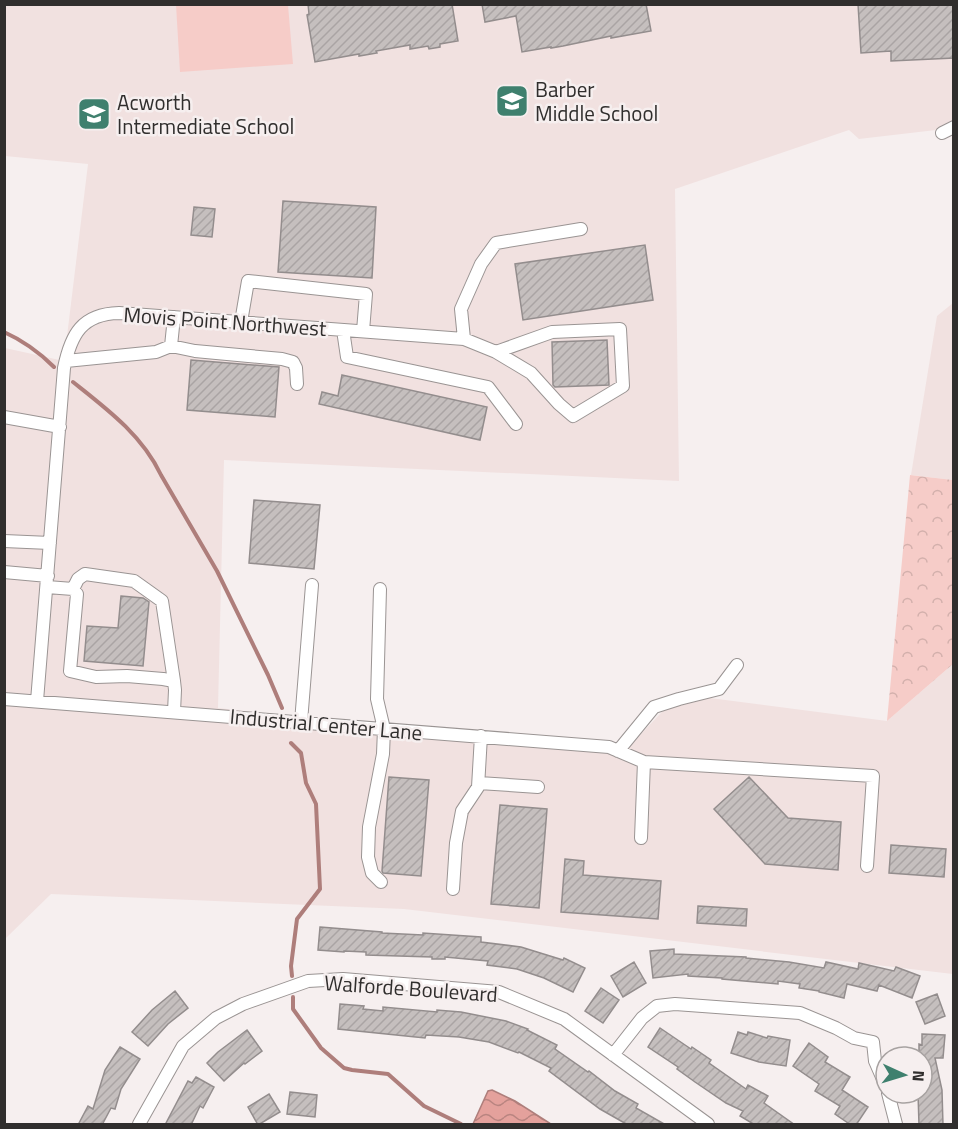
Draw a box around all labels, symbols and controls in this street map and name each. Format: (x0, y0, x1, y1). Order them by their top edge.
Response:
place label: Barber Middle School (535, 73, 658, 129)
school or university icon: Barber Middle School (494, 83, 530, 119)
place label: Acworth Intermediate School (117, 86, 294, 142)
school or university icon: Acworth Intermediate School (76, 96, 112, 132)
street label: Movis Point Northwest (122, 298, 328, 344)
street label: Industrial Center Lane (228, 700, 424, 748)
street label: Walforde Boulevard (323, 966, 499, 1010)
north arrow (874, 1045, 934, 1105)
text: N (907, 1070, 931, 1082)

